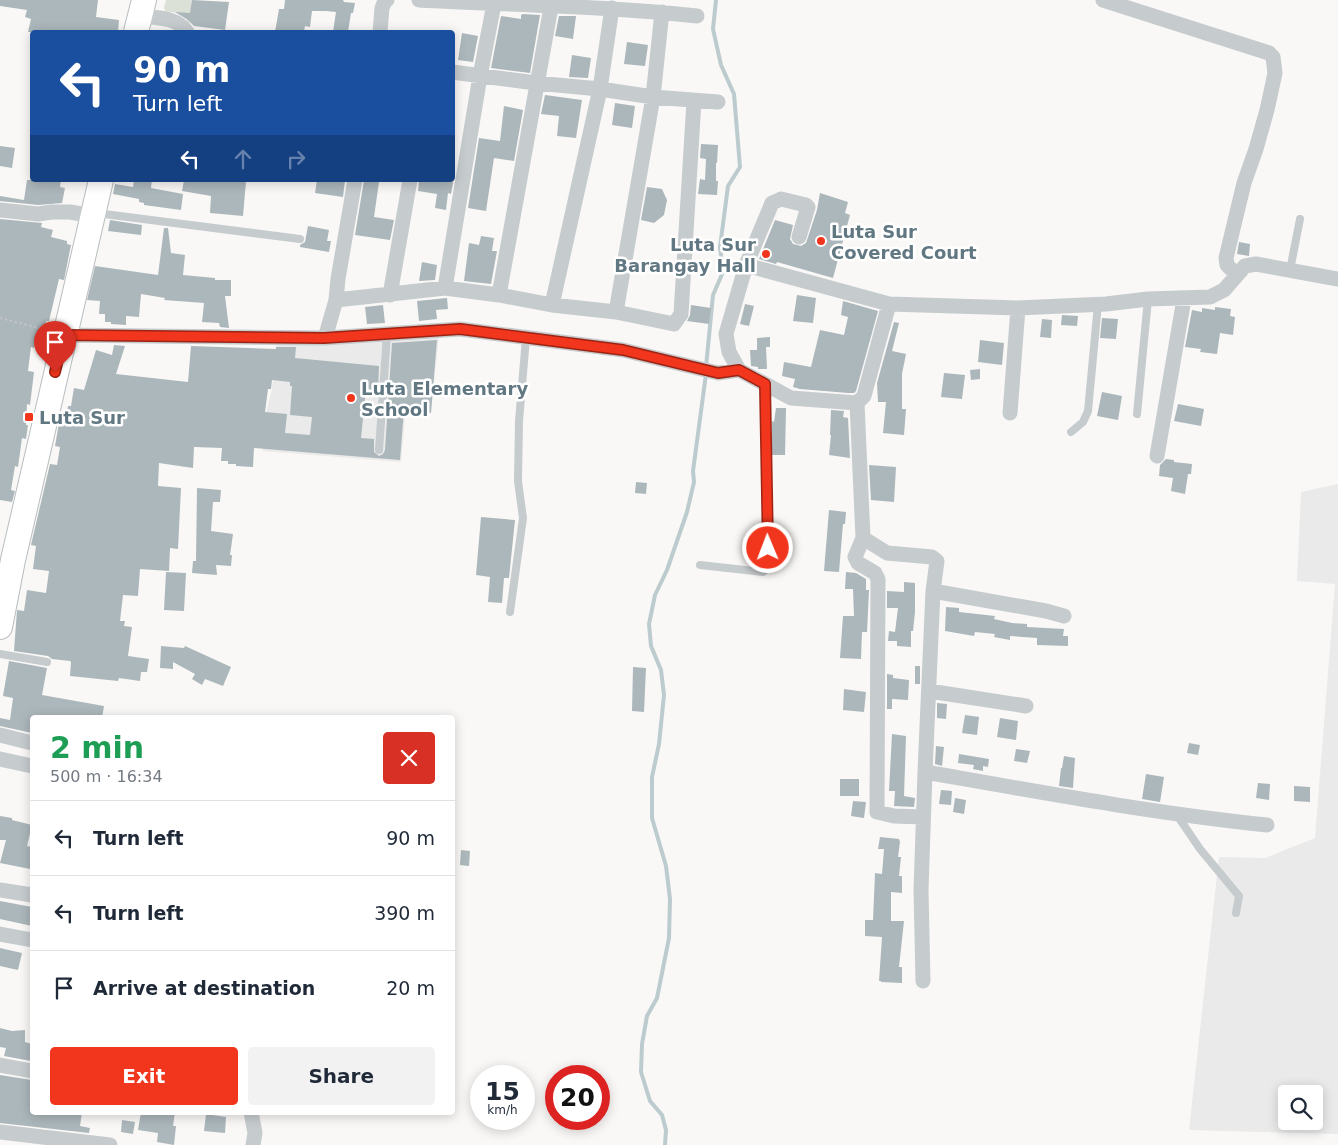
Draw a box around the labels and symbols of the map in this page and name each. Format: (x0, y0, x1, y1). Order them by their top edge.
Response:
place label: Luta Sur Covered Court (831, 221, 977, 263)
place label: Luta Sur Barangay Hall (614, 234, 756, 276)
marker: Luta Sur Covered Court (815, 235, 827, 247)
marker: Luta Sur Barangay Hall (760, 248, 772, 260)
pin (34, 321, 76, 372)
place label: Luta Elementary School (361, 378, 528, 420)
marker: Luta Elementary School (345, 392, 357, 404)
place label: Luta Sur (39, 407, 125, 428)
marker: Luta Sur (23, 411, 35, 423)
position arrow (741, 521, 793, 573)
speed limit sign: 20 (545, 1065, 610, 1130)

